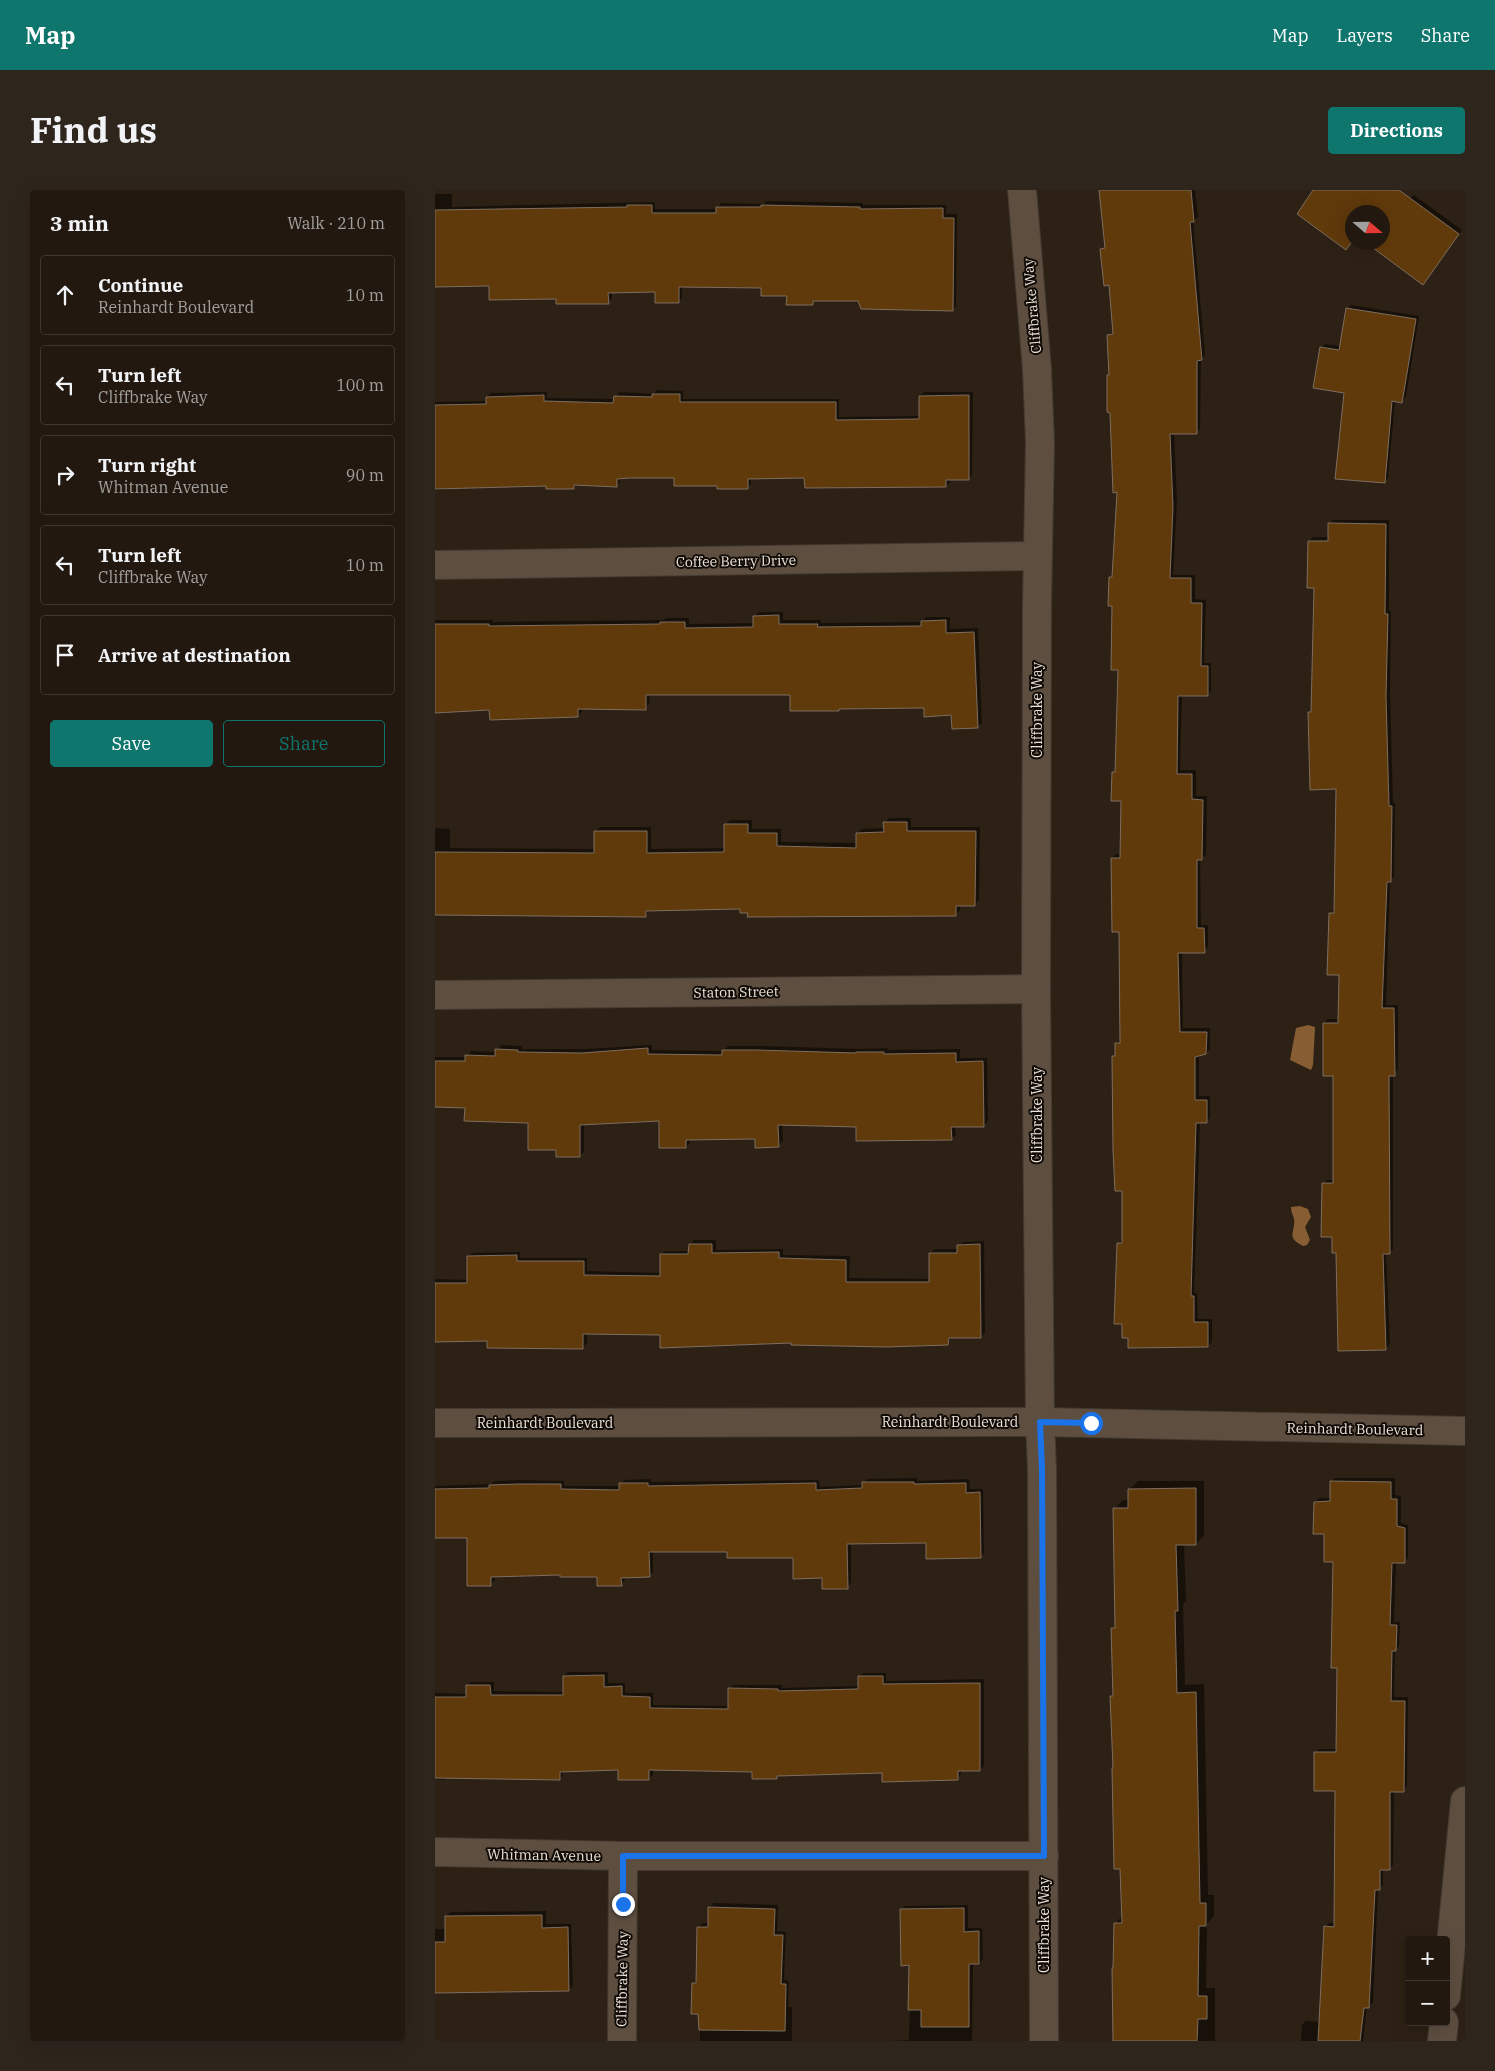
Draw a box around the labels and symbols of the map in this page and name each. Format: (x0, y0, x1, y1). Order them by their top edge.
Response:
north arrow (1345, 205, 1390, 250)
street label: Cliffbrake Way (1019, 257, 1045, 355)
street label: Coffee Berry Drive (676, 551, 796, 571)
street label: Cliffbrake Way (1028, 662, 1046, 758)
street label: Staton Street (693, 982, 779, 1002)
street label: Cliffbrake Way (1028, 1067, 1046, 1163)
route start (1080, 1412, 1103, 1435)
street label: Reinhardt Boulevard (882, 1413, 1019, 1431)
street label: Reinhardt Boulevard (477, 1414, 614, 1432)
street label: Reinhardt Boulevard (1287, 1419, 1424, 1439)
street label: Whitman Avenue (487, 1845, 601, 1865)
street label: Cliffbrake Way (1035, 1877, 1053, 1973)
route end (612, 1893, 635, 1916)
street label: Cliffbrake Way (612, 1930, 632, 2027)

